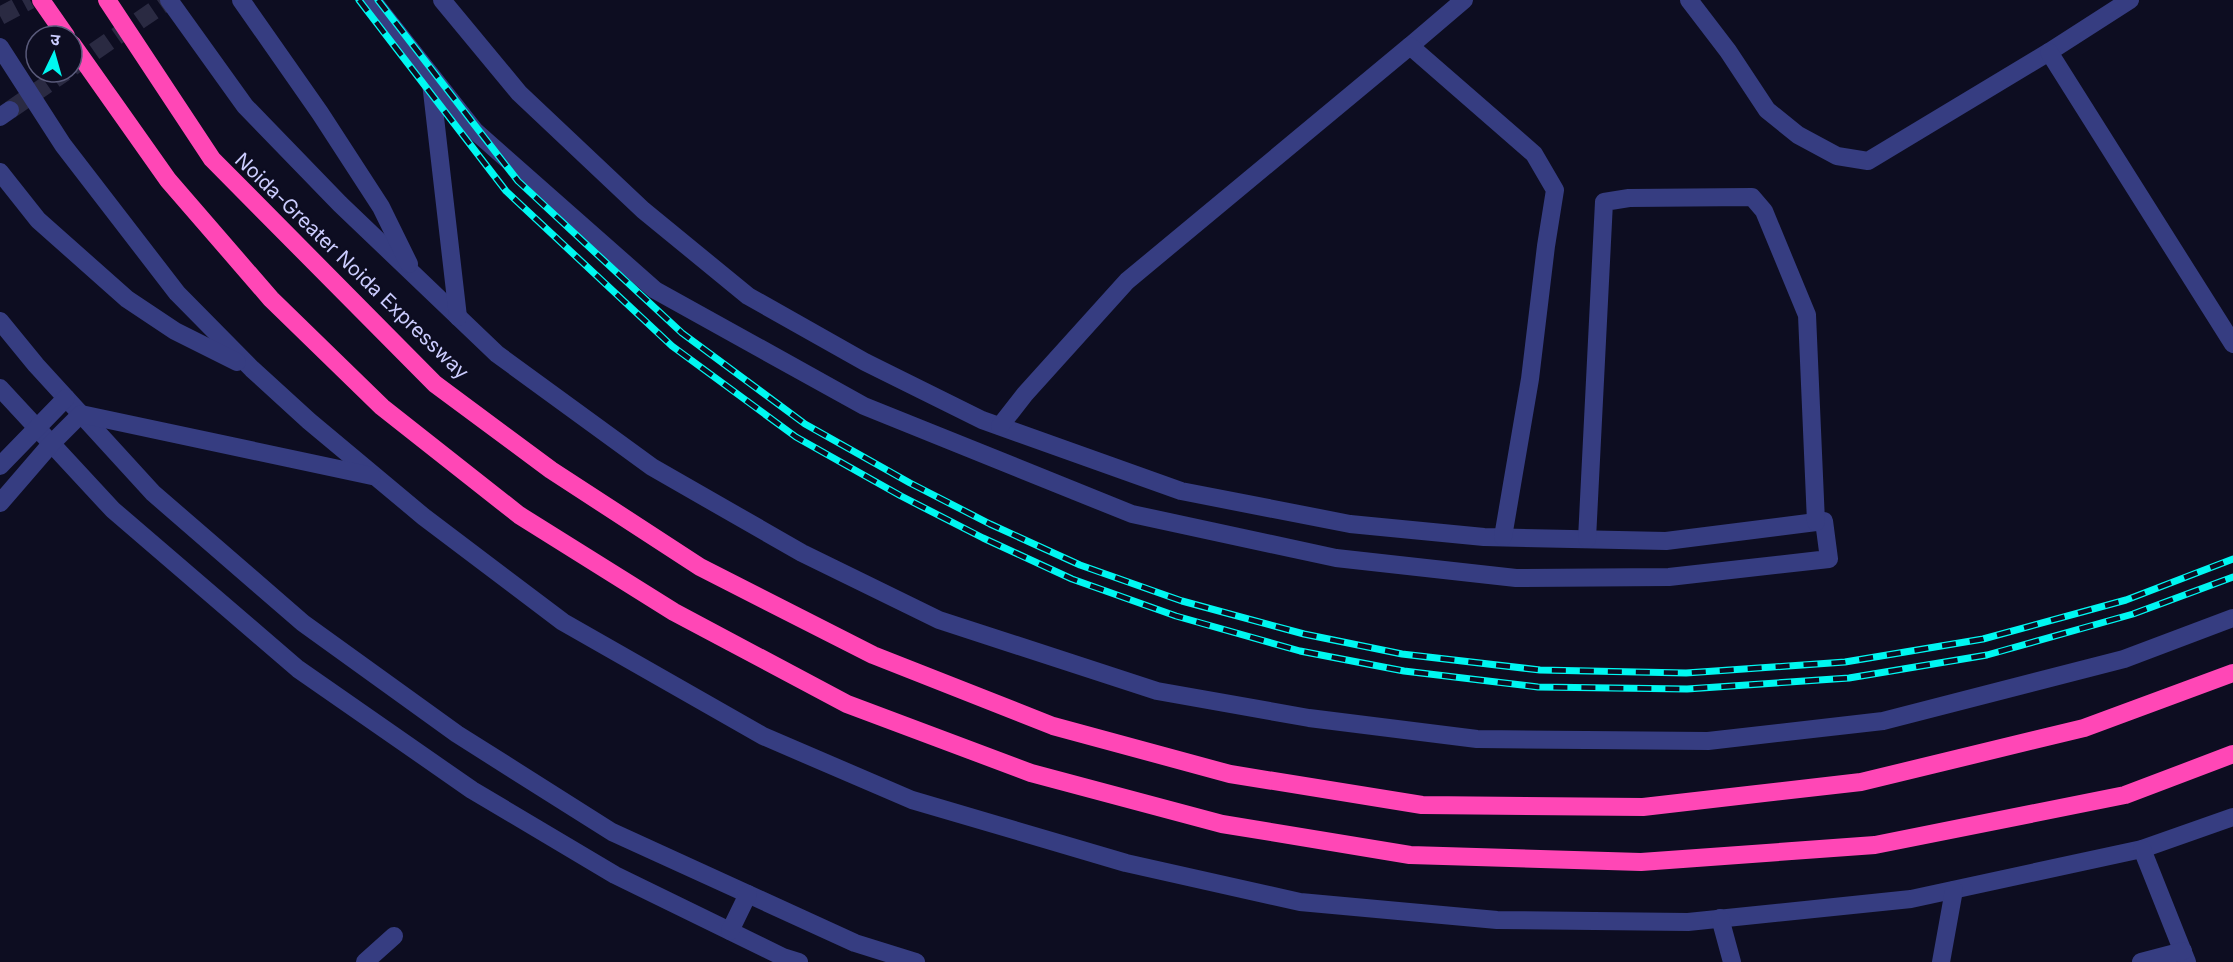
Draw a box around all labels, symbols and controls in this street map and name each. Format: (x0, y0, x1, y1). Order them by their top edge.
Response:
north arrow (24, 24, 84, 84)
text: उ (50, 29, 61, 49)
street label: Noida-Greater Noida Expressway (230, 148, 474, 384)

